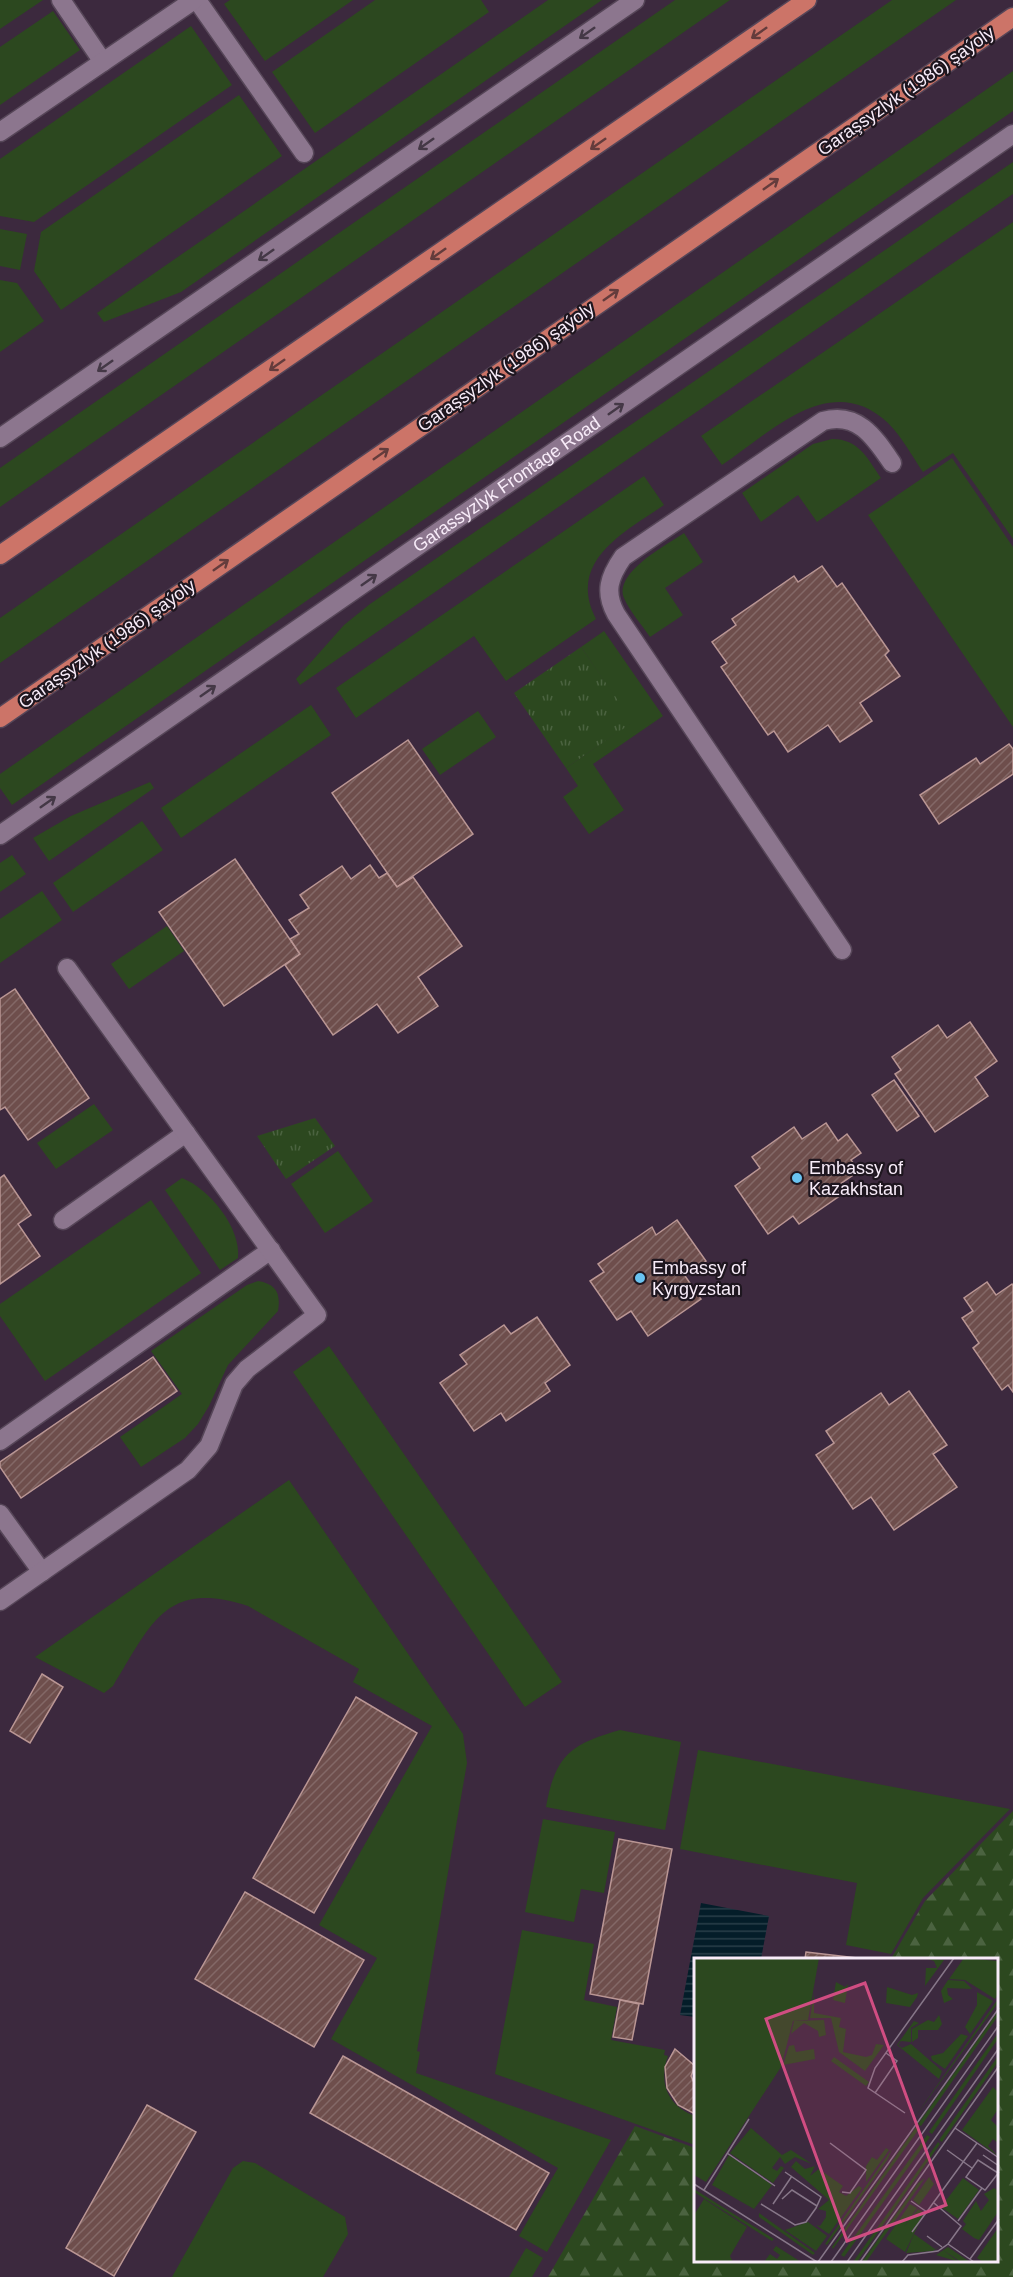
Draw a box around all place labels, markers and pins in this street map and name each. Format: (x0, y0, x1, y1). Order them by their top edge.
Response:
place label: Embassy of Kazakhstan (809, 1158, 904, 1199)
marker: Embassy of Kazakhstan (790, 1171, 804, 1185)
place label: Embassy of Kyrgyzstan (652, 1258, 747, 1299)
marker: Embassy of Kyrgyzstan (633, 1271, 647, 1285)

